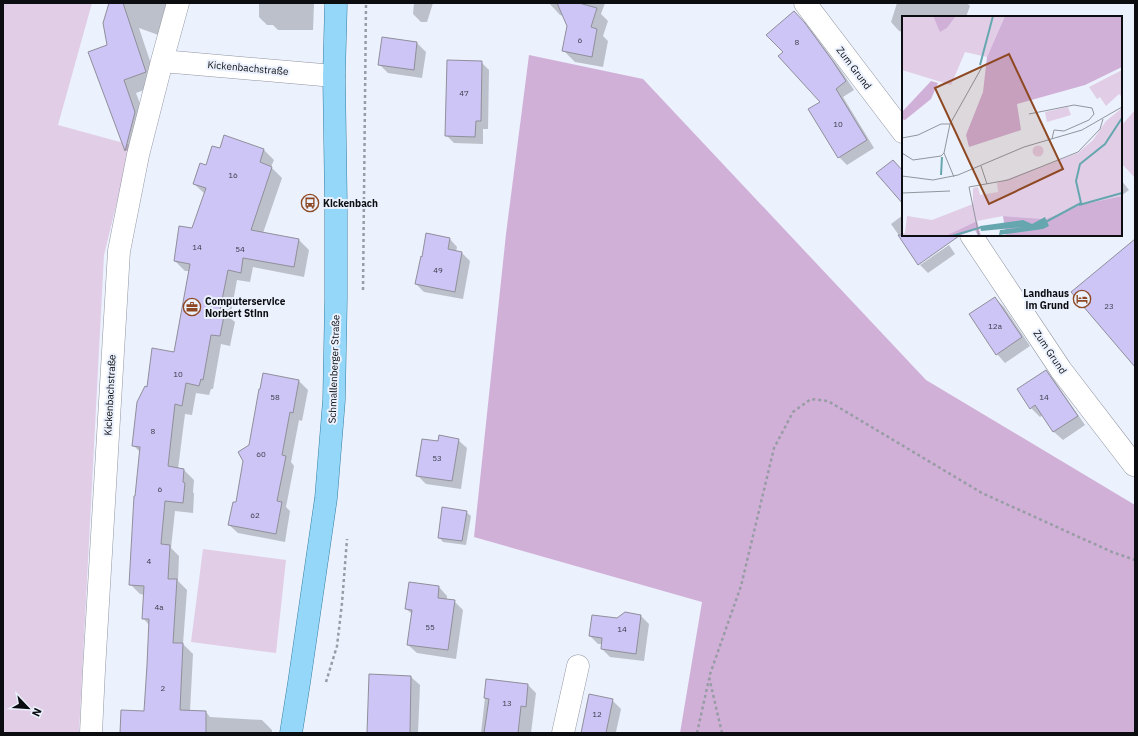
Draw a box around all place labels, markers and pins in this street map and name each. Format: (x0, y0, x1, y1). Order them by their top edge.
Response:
bus stop icon: Kickenbach (300, 193, 320, 213)
place label: Kickenbach (323, 197, 378, 210)
place label: Landhaus im Grund (1023, 287, 1069, 312)
hotel icon: Landhaus im Grund (1072, 289, 1092, 309)
place label: Computerservice Norbert Stinn (205, 295, 286, 320)
office icon: Computerservice Norbert Stinn (182, 297, 202, 317)

